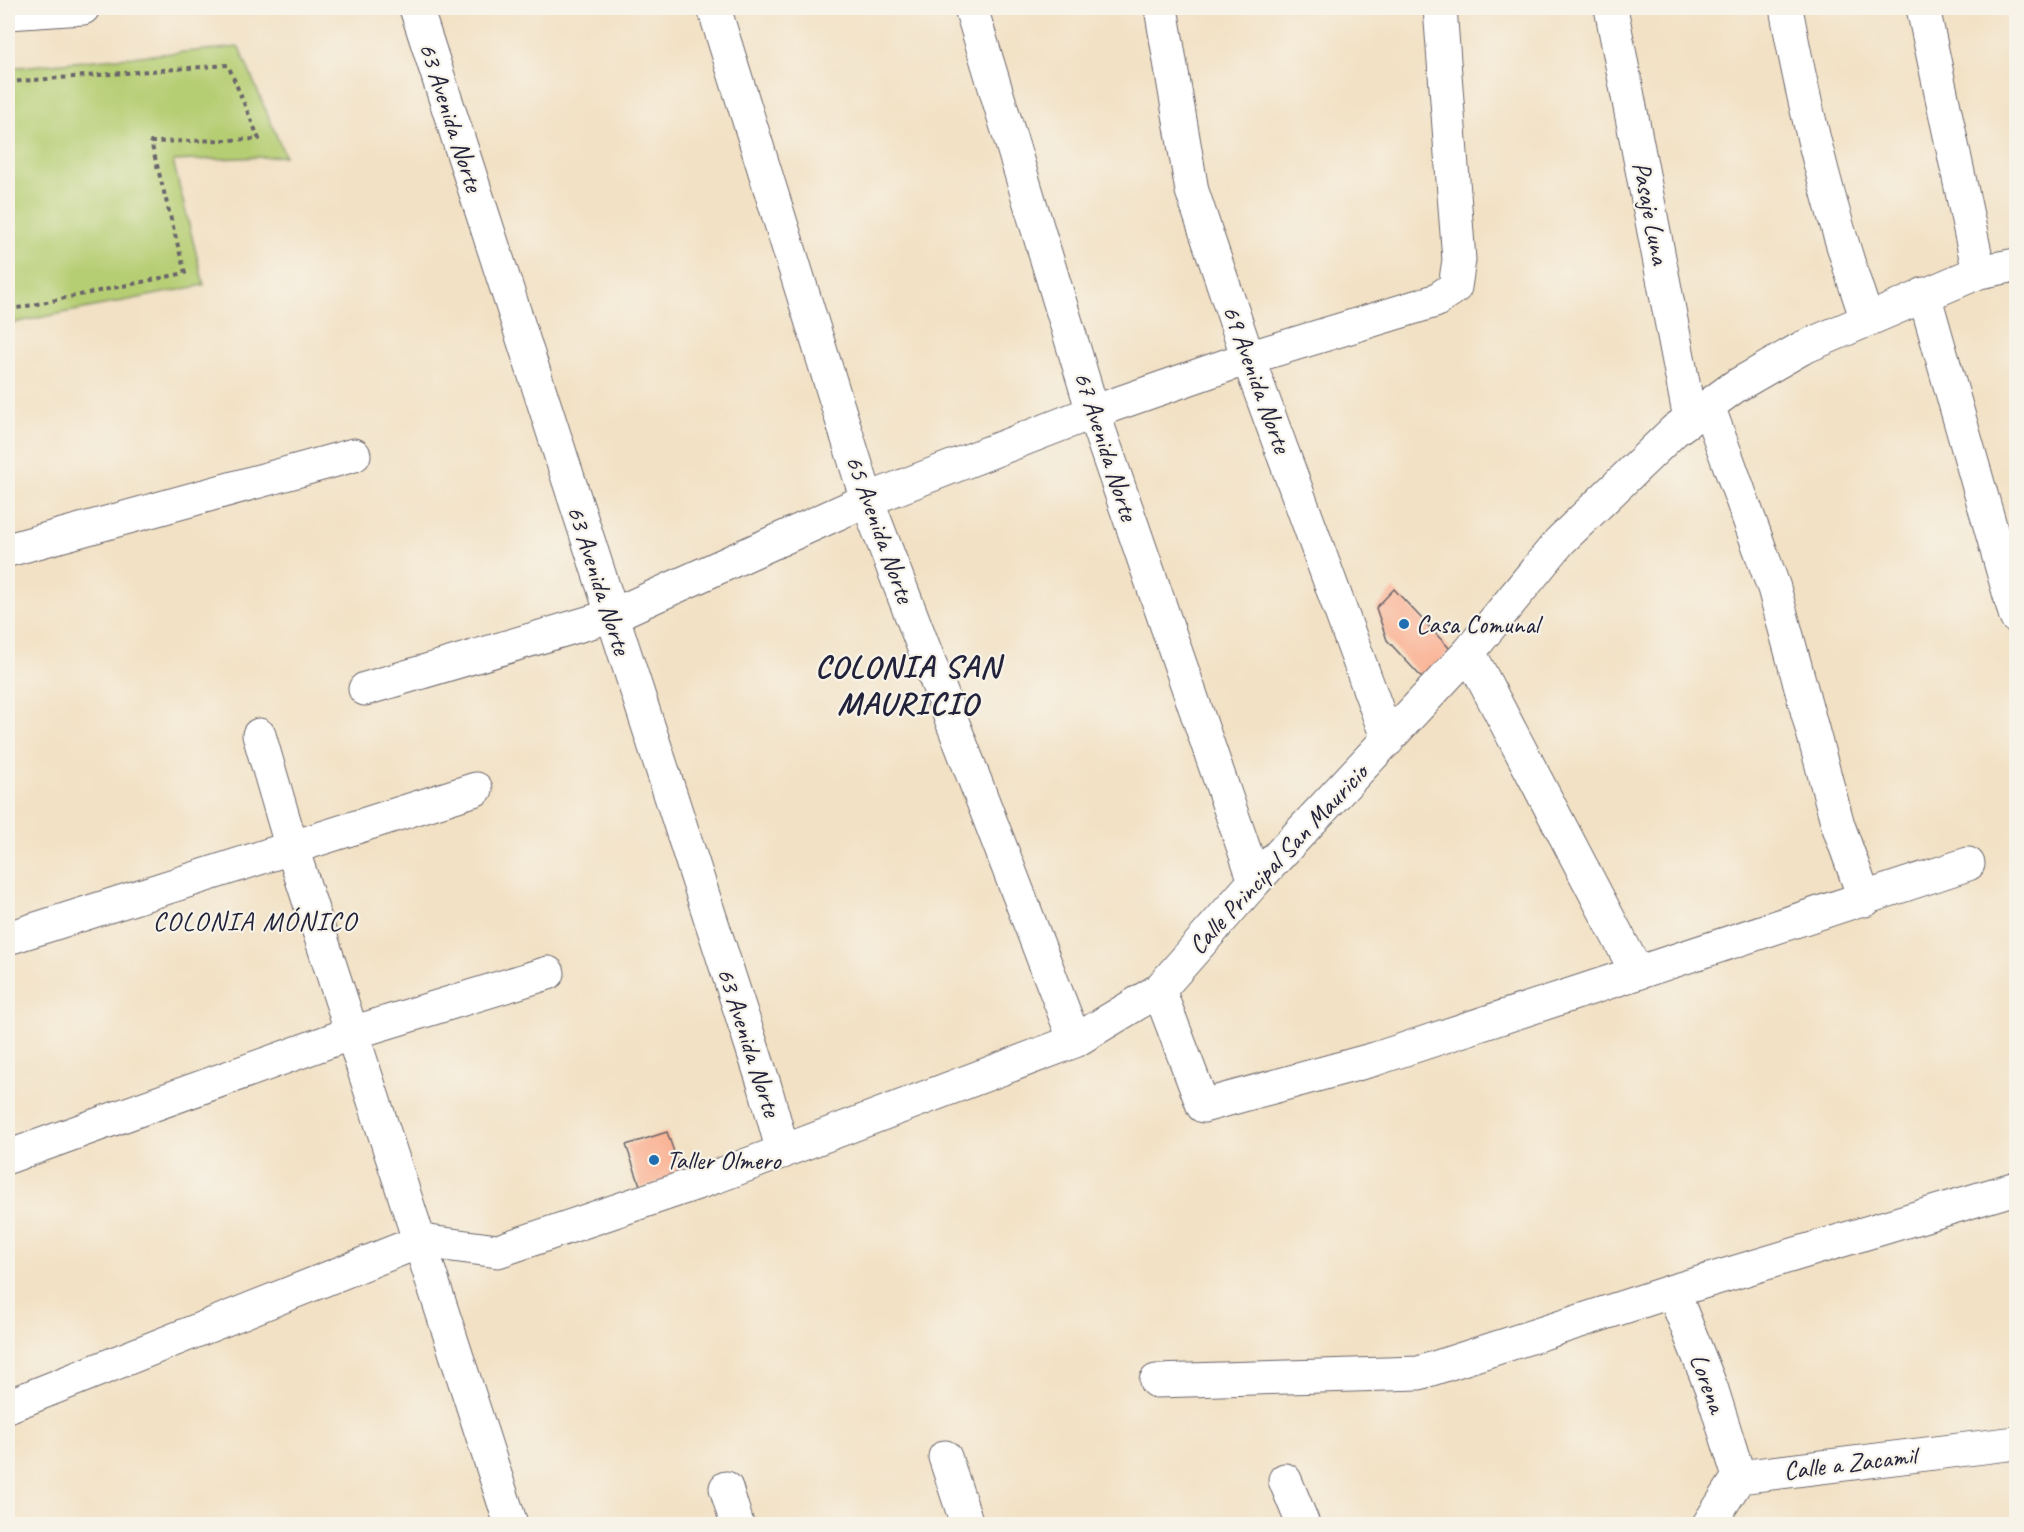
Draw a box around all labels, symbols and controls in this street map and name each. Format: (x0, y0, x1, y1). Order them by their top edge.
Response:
street label: 63 Avenida Norte (411, 38, 491, 197)
street label: Pasaje Luna (1625, 159, 1677, 268)
street label: 69 Avenida Norte (1215, 301, 1299, 459)
street label: 67 Avenida Norte (1066, 367, 1146, 526)
street label: 65 Avenida Norte (838, 451, 922, 609)
street label: 63 Avenida Norte (559, 501, 639, 660)
place label: Casa Comunal (1416, 608, 1544, 641)
marker: Casa Comunal (1397, 617, 1411, 631)
district label: COLONIA SAN MAURICIO (815, 646, 1005, 724)
street label: Calle Principal San Mauricio (1181, 755, 1377, 961)
district label: COLONIA MÓNICO (153, 904, 358, 938)
street label: 63 Avenida Norte (709, 963, 789, 1122)
place label: Taller Olmero (666, 1144, 782, 1177)
marker: Taller Olmero (647, 1153, 661, 1167)
street label: Lorena (1682, 1349, 1735, 1419)
street label: Calle a Zacamil (1782, 1438, 1923, 1488)

